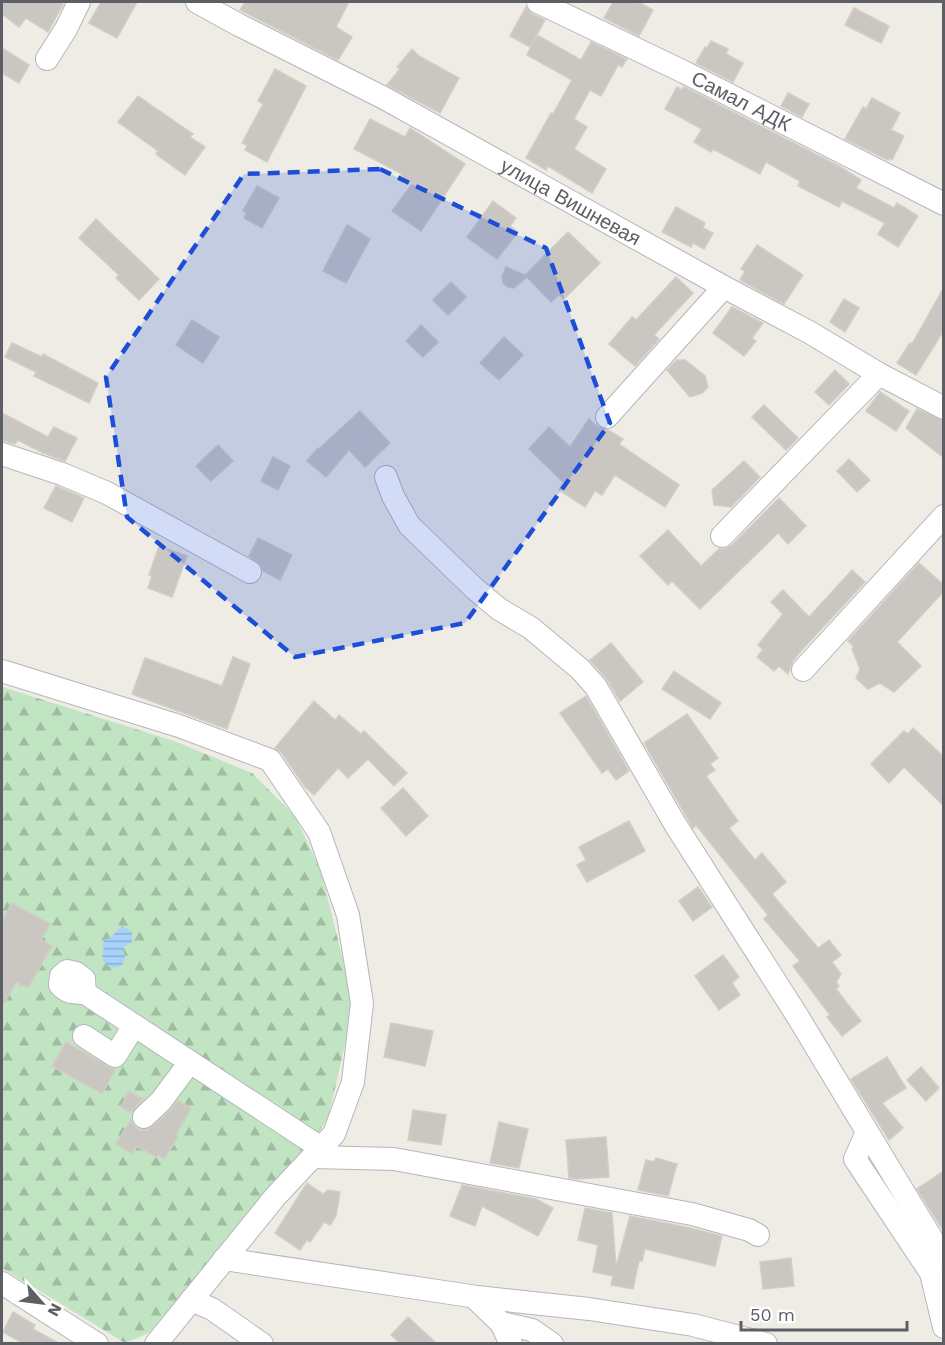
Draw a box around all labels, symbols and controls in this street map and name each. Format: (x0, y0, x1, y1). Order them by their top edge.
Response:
street label: Самал АДК (687, 66, 795, 136)
street label: улица Вишневая (496, 153, 645, 250)
north arrow (12, 1273, 72, 1333)
scale bar (741, 1294, 908, 1332)
text: N (44, 1300, 66, 1320)
text: 50 m (750, 1304, 795, 1325)

